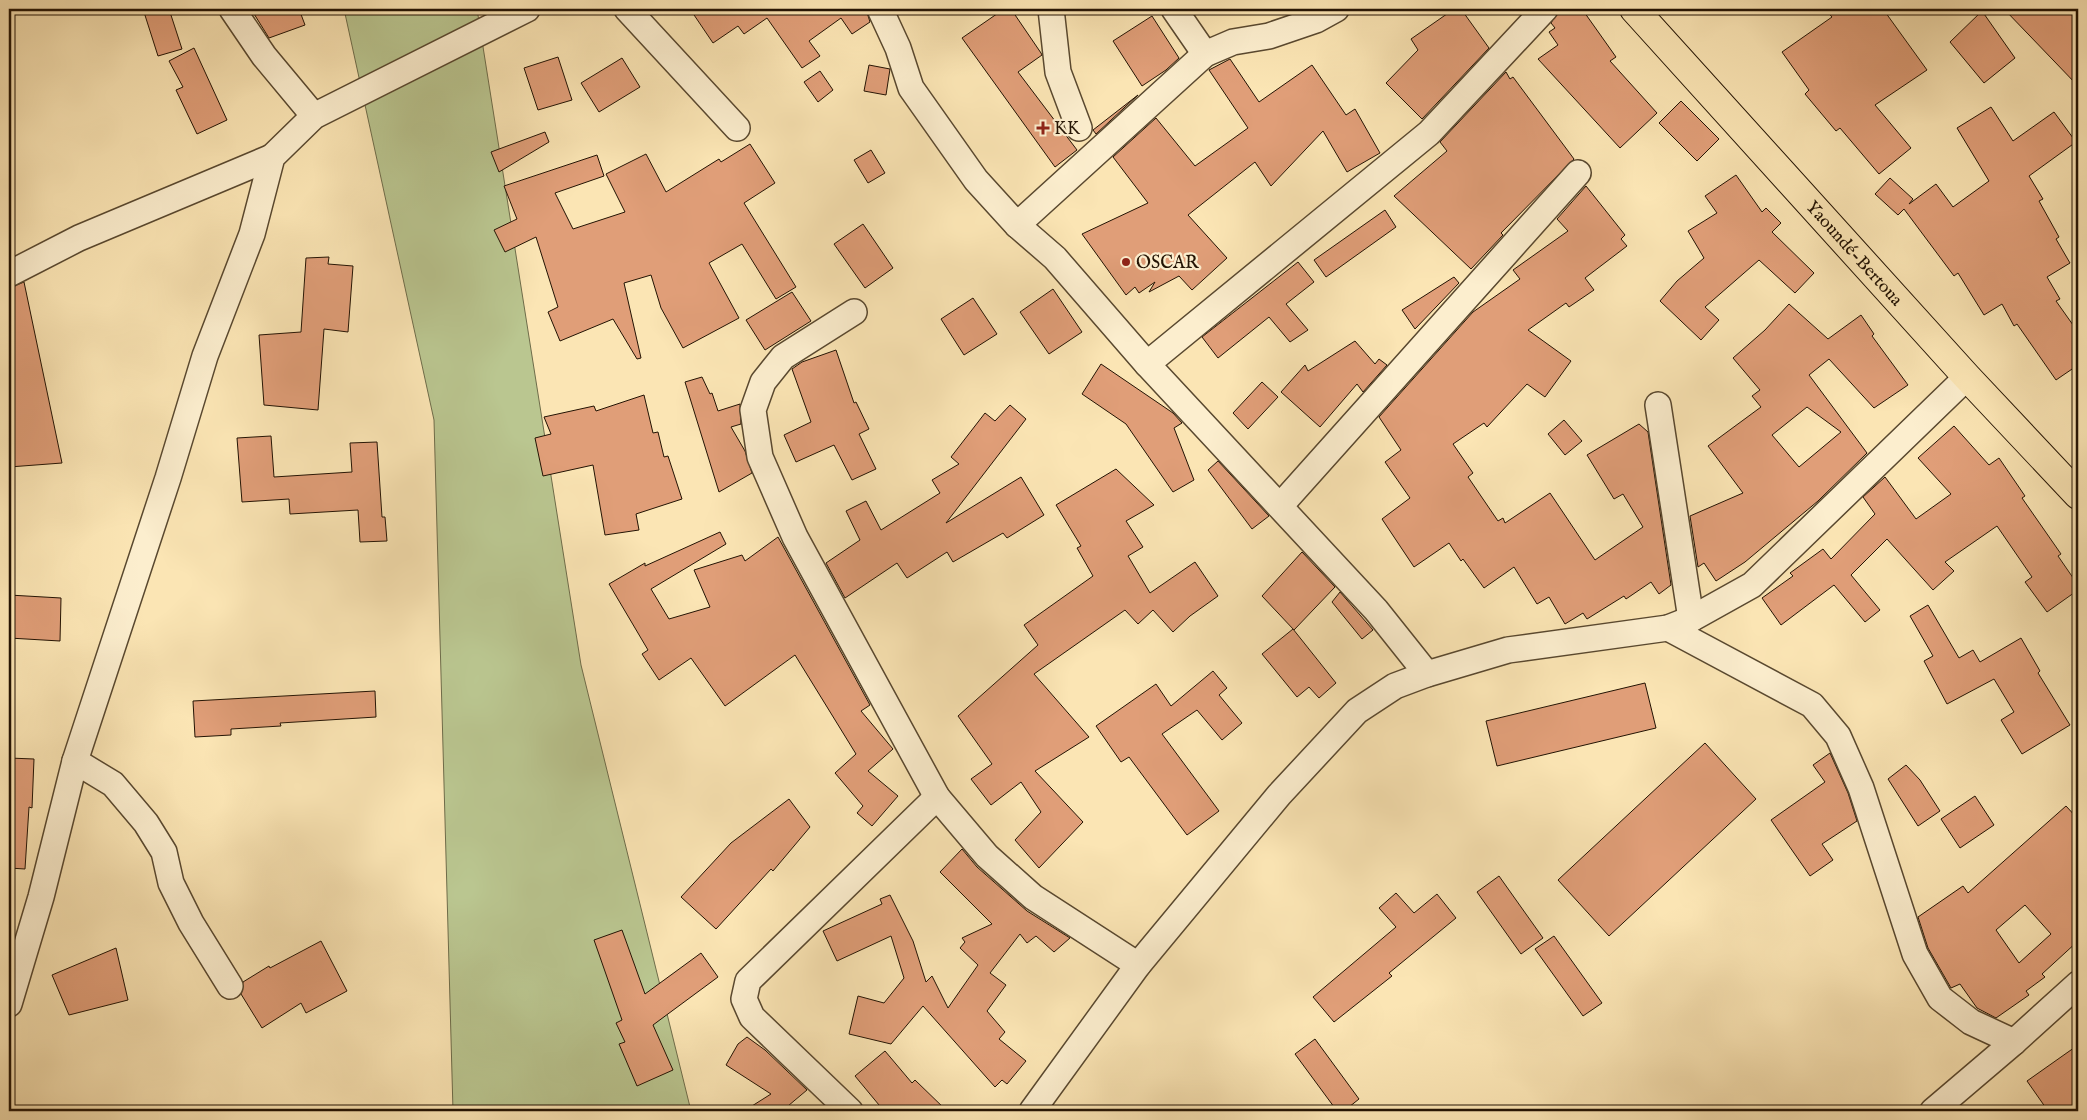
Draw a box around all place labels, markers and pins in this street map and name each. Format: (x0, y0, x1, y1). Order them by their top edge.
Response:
place label: KK (1054, 118, 1081, 141)
marker: KK (1036, 121, 1050, 135)
place label: OSCAR (1136, 252, 1200, 275)
marker: OSCAR (1120, 256, 1132, 268)

